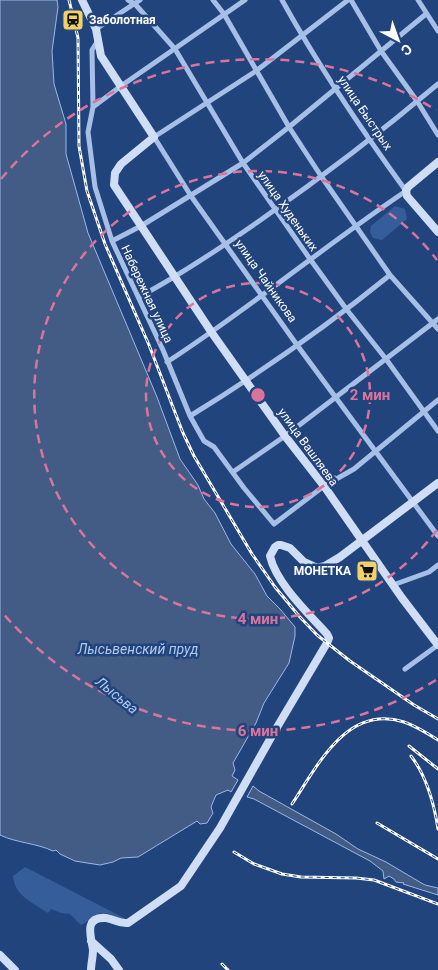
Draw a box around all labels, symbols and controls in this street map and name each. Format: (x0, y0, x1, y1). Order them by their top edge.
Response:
station icon: Заболотная (61, 8, 85, 32)
place label: Заболотная (89, 13, 156, 27)
north arrow (373, 15, 423, 65)
text: С (398, 41, 415, 59)
street label: улица Быстрых (335, 73, 395, 153)
street label: улица Худеньких (255, 168, 321, 254)
street label: улица Чайникова (232, 237, 300, 325)
street label: Набережная улица (118, 243, 176, 345)
centre of rings (249, 386, 267, 404)
text: 2 мин (350, 386, 390, 404)
street label: улица Вашляева (275, 405, 341, 489)
supermarket icon: МОНЕТКА (355, 559, 379, 583)
place label: МОНЕТКА (294, 564, 352, 578)
text: 4 мин (238, 610, 278, 628)
water label: Лысьвенский пруд (77, 641, 198, 657)
water label: Лысьва (92, 672, 141, 717)
text: 6 мин (238, 722, 278, 740)

